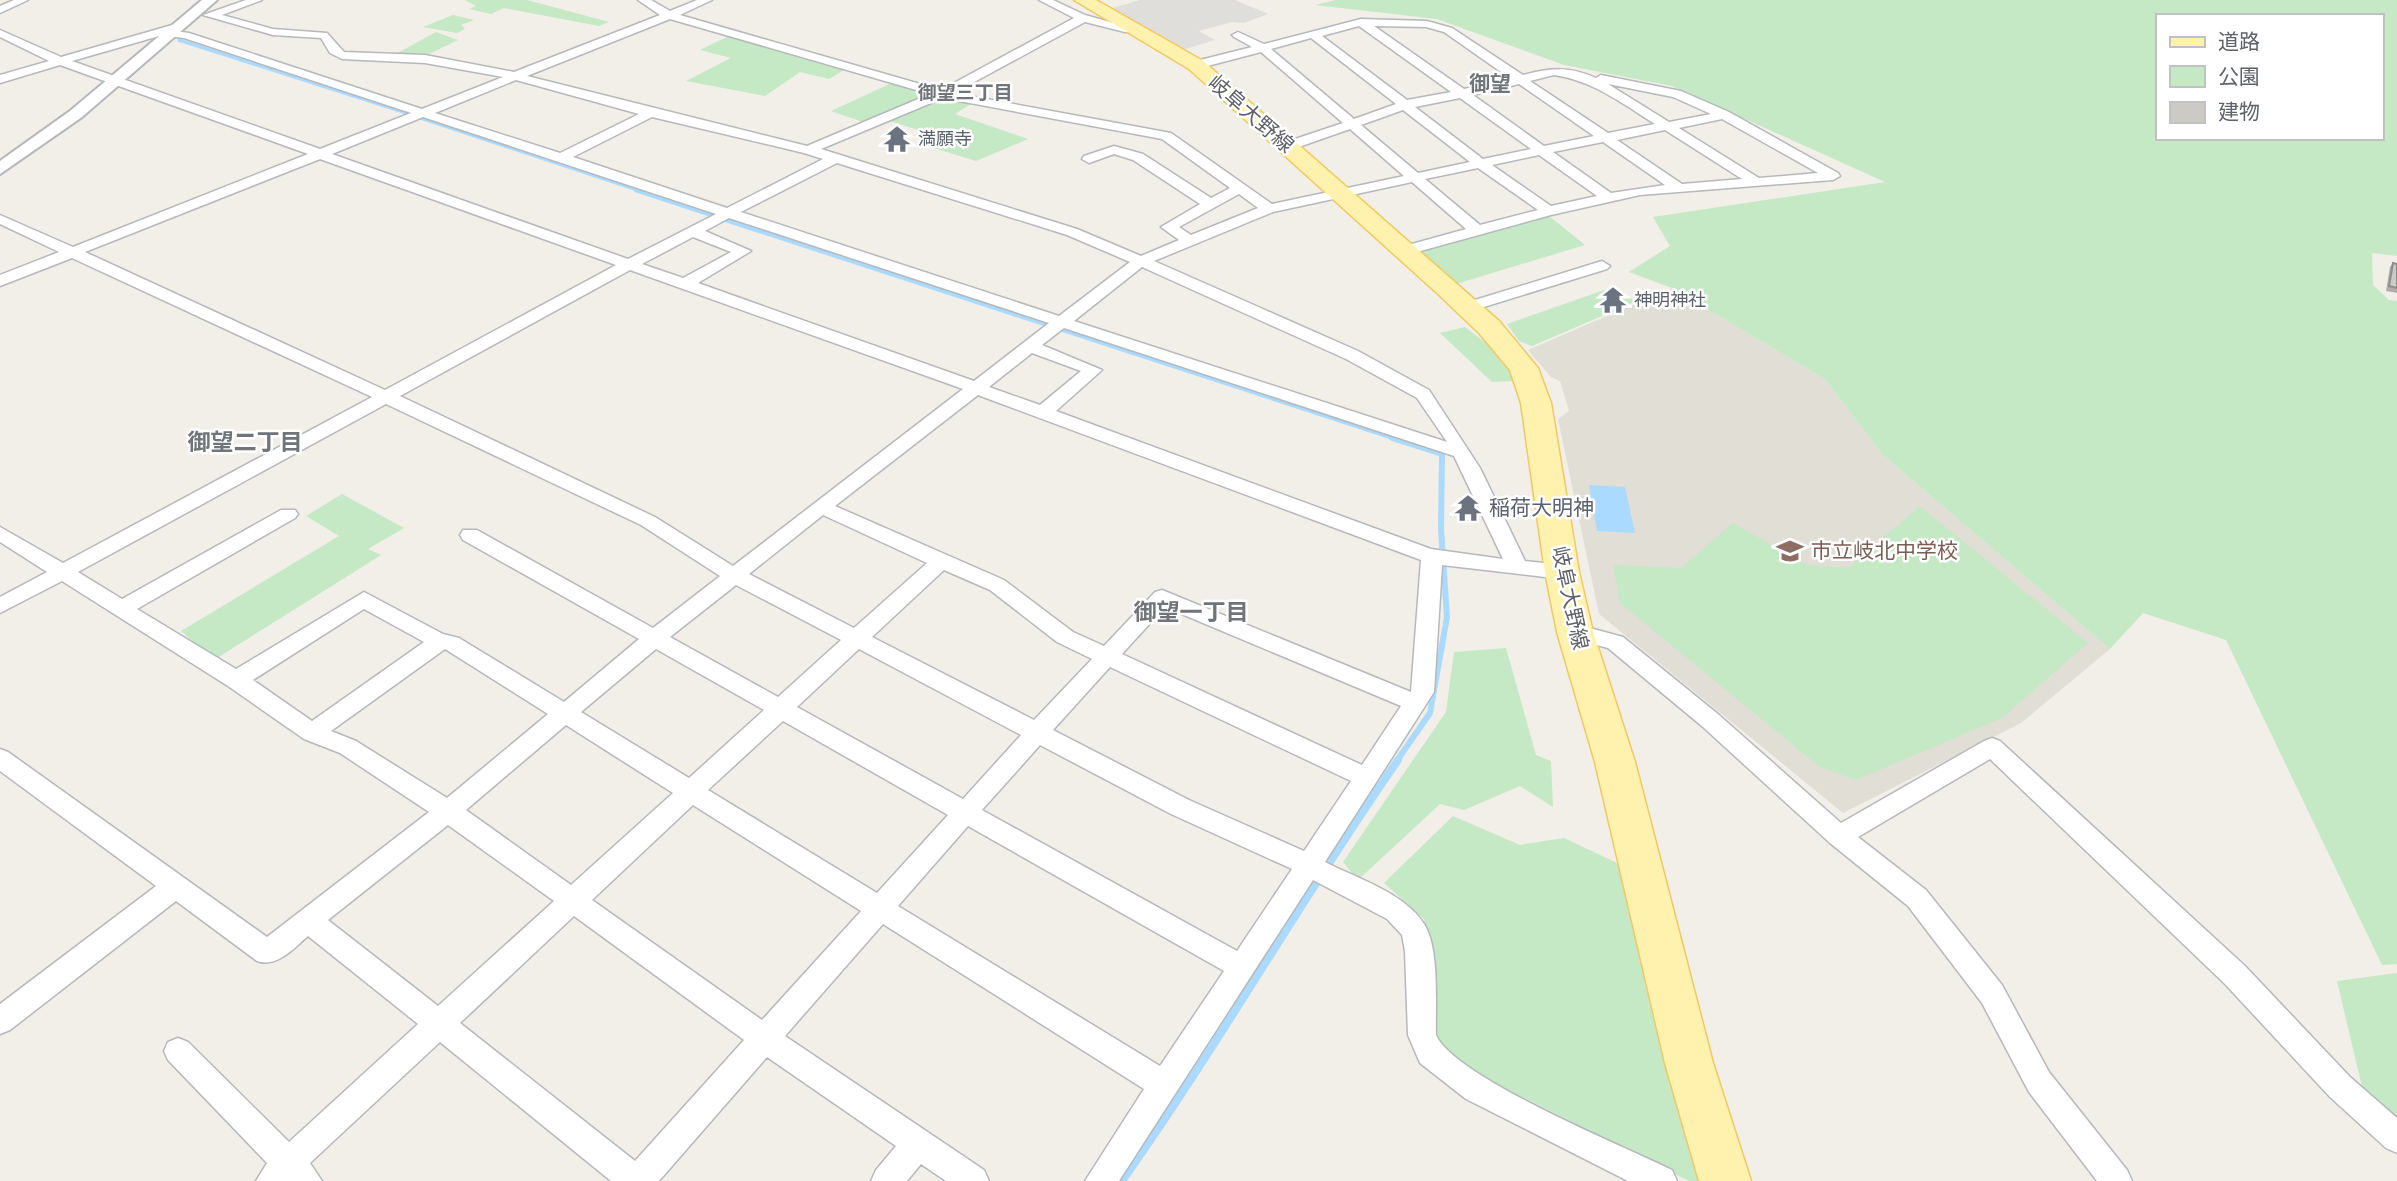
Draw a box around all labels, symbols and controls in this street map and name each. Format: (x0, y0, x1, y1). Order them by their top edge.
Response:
legend (2156, 14, 2383, 140)
text: 道路 (2218, 28, 2260, 55)
text: 公園 (2218, 63, 2260, 90)
street label: 岐阜大野線 (1203, 69, 1300, 158)
district label: 御望 (1469, 70, 1511, 97)
district label: 御望三丁目 (917, 80, 1013, 105)
text: 建物 (2218, 98, 2260, 125)
temple icon: 満願寺 (882, 124, 912, 154)
place label: 満願寺 (918, 127, 972, 150)
temple icon: 神明神社 (1598, 285, 1628, 315)
place label: 神明神社 (1634, 288, 1706, 311)
district label: 御望二丁目 (188, 427, 303, 457)
temple icon: 稲荷大明神 (1453, 493, 1483, 523)
place label: 稲荷大明神 (1489, 494, 1594, 521)
school or university icon: 市立岐北中学校 (1775, 536, 1805, 566)
place label: 市立岐北中学校 (1811, 537, 1958, 564)
street label: 岐阜大野線 (1546, 544, 1595, 652)
district label: 御望一丁目 (1134, 597, 1249, 627)

